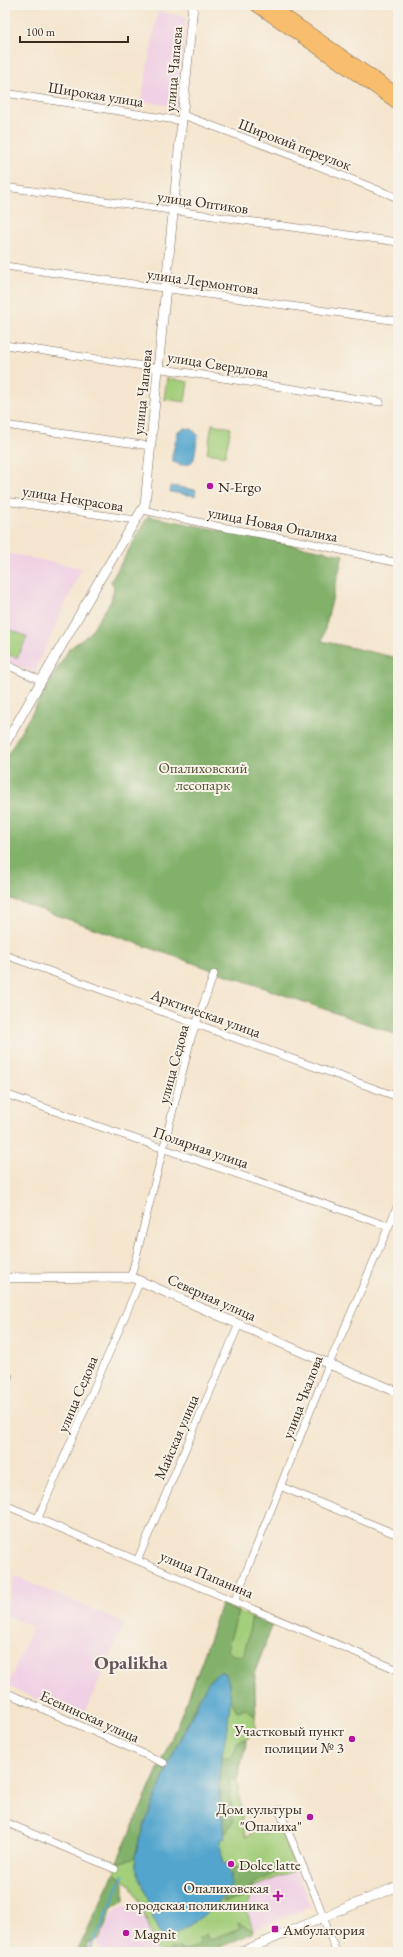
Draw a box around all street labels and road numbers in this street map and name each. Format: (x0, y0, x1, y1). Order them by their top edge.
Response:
street label: улица Чапаева (160, 25, 186, 113)
street label: Широкая улица (47, 77, 145, 111)
street label: Широкий переулок (236, 114, 354, 174)
street label: улица Оптиков (156, 186, 250, 218)
street label: улица Лермонтова (146, 264, 260, 298)
street label: улица Свердлова (166, 347, 270, 381)
street label: улица Чапаева (128, 348, 156, 436)
street label: улица Некрасова (21, 481, 125, 515)
street label: улица Новая Опалиха (206, 502, 340, 546)
street label: Арктическая улица (148, 984, 263, 1042)
street label: улица Седова (153, 1022, 193, 1106)
street label: Полярная улица (151, 1122, 251, 1172)
street label: Северная улица (165, 1269, 259, 1325)
street label: улица Чкалова (277, 1352, 327, 1442)
street label: улица Седова (52, 1353, 102, 1435)
street label: Майская улица (150, 1392, 202, 1482)
street label: улица Папанина (157, 1546, 257, 1602)
street label: Есенинская улица (37, 1686, 143, 1746)

